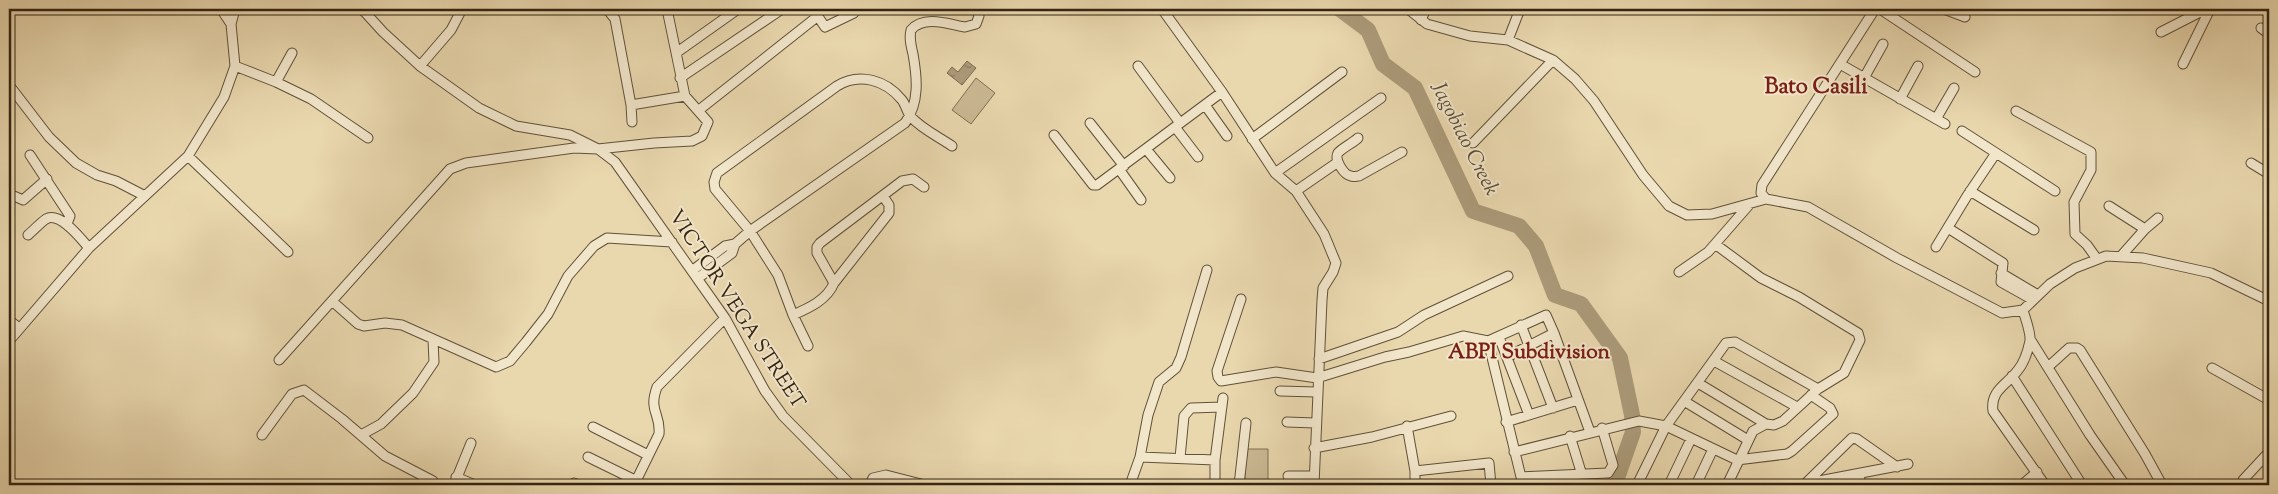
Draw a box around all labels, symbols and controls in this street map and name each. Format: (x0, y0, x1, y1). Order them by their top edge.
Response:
district label: Bato Casili (1765, 72, 1868, 104)
water label: Jagobiao Creek (1422, 76, 1506, 202)
street label: VICTOR VEGA STREET (661, 205, 811, 415)
district label: ABPI Subdivision (1448, 338, 1611, 368)

